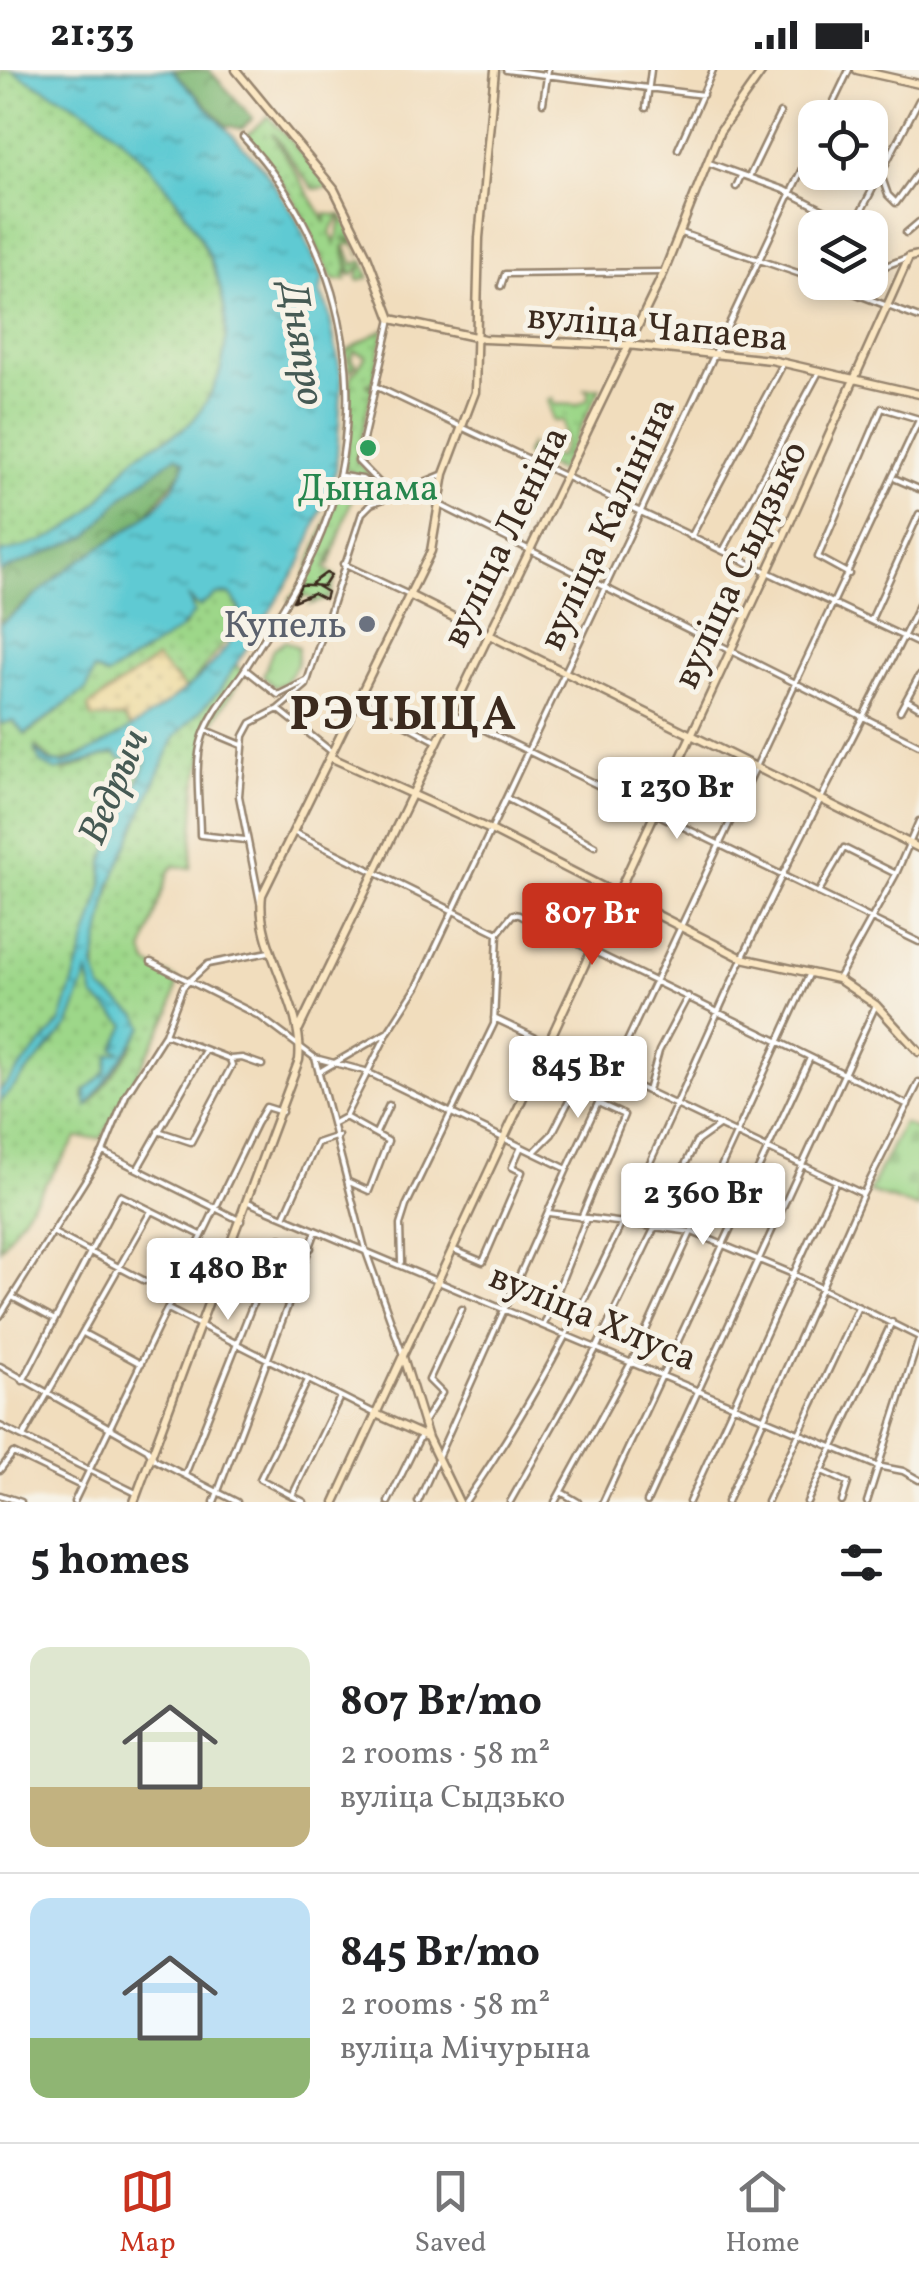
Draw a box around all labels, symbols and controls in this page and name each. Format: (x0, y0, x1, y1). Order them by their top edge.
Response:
text: 21:33 (50, 9, 134, 62)
map controls (798, 100, 888, 300)
button: locate (798, 100, 888, 190)
button: layers (798, 210, 888, 300)
water label: Дняпро (262, 275, 337, 409)
street label: вуліца Чапаева (525, 292, 791, 367)
street label: вуліца Калініна (527, 390, 691, 659)
street label: вуліца Леніна (431, 418, 584, 657)
street label: вуліца Сыдзько (662, 433, 823, 698)
marker: Дынама (357, 437, 379, 459)
place label: Дынама (297, 464, 439, 517)
place label: Купель (223, 601, 347, 654)
marker: Купель (356, 613, 378, 635)
district label: РЭЧЫЦА (289, 683, 519, 750)
water label: Ведрыч (66, 721, 165, 854)
pin: 1 230 Br (574, 757, 780, 842)
text: 1 230 Br (620, 767, 734, 811)
pin: 807 Br (511, 883, 673, 968)
text: 807 Br (544, 893, 640, 937)
pin: 845 Br (497, 1036, 659, 1121)
text: 845 Br (531, 1046, 625, 1090)
pin: 2 360 Br (600, 1163, 806, 1248)
text: 2 360 Br (643, 1173, 763, 1217)
pin: 1 480 Br (125, 1238, 331, 1323)
text: 1 480 Br (169, 1248, 287, 1292)
street label: вуліца Хлуса (480, 1252, 705, 1387)
text: 5 homes (30, 1533, 190, 1592)
icon: filters (834, 1535, 889, 1590)
text: 807 Br/mo (340, 1674, 542, 1733)
icon: home (110, 1687, 230, 1807)
text: 2 rooms · 58 m² (340, 1733, 550, 1777)
text: вуліца Сыдзько (340, 1777, 565, 1821)
text: 845 Br/mo (340, 1925, 540, 1984)
icon: home (110, 1938, 230, 2058)
text: 2 rooms · 58 m² (340, 1984, 550, 2028)
text: вуліца Мічурына (340, 2028, 591, 2072)
tab: Map (119, 2164, 176, 2263)
tab: Saved (414, 2164, 487, 2263)
tab: Home (725, 2164, 800, 2263)

